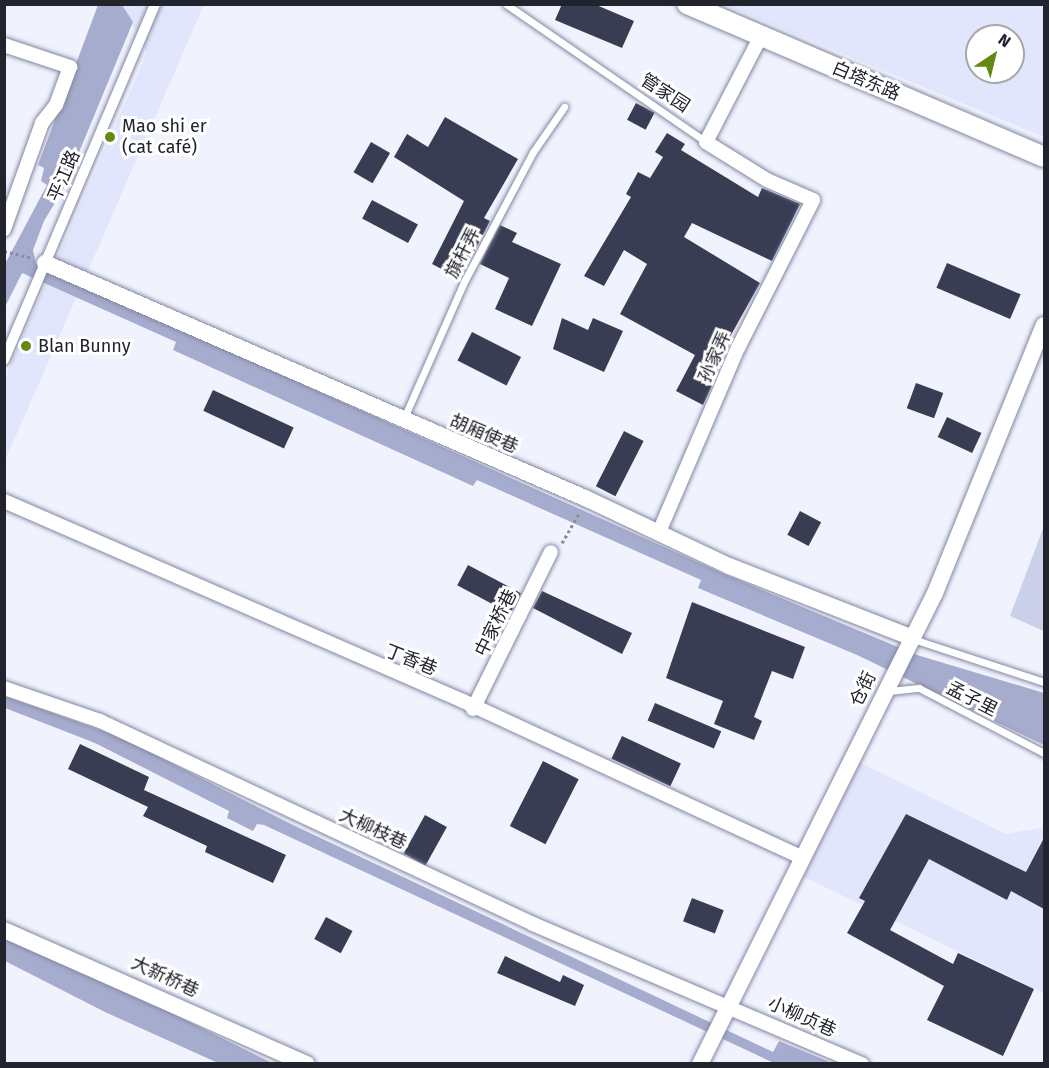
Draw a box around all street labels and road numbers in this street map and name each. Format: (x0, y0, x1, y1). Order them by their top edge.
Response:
street label: 白塔东路 (829, 57, 903, 105)
street label: 管家园 (636, 69, 694, 117)
street label: 平江路 (44, 147, 84, 205)
street label: 旗杆弄 (441, 224, 485, 282)
street label: 孙家弄 (694, 328, 736, 386)
street label: 胡厢使巷 (447, 410, 521, 458)
street label: 中家桥巷 (471, 586, 521, 660)
street label: 丁香巷 (382, 640, 440, 680)
street label: 仓街 (845, 668, 881, 710)
street label: 孟子里 (943, 677, 1001, 721)
street label: 大柳枝巷 (336, 804, 410, 854)
street label: 大新桥巷 (128, 952, 202, 1002)
street label: 小柳贞巷 (765, 992, 839, 1042)

